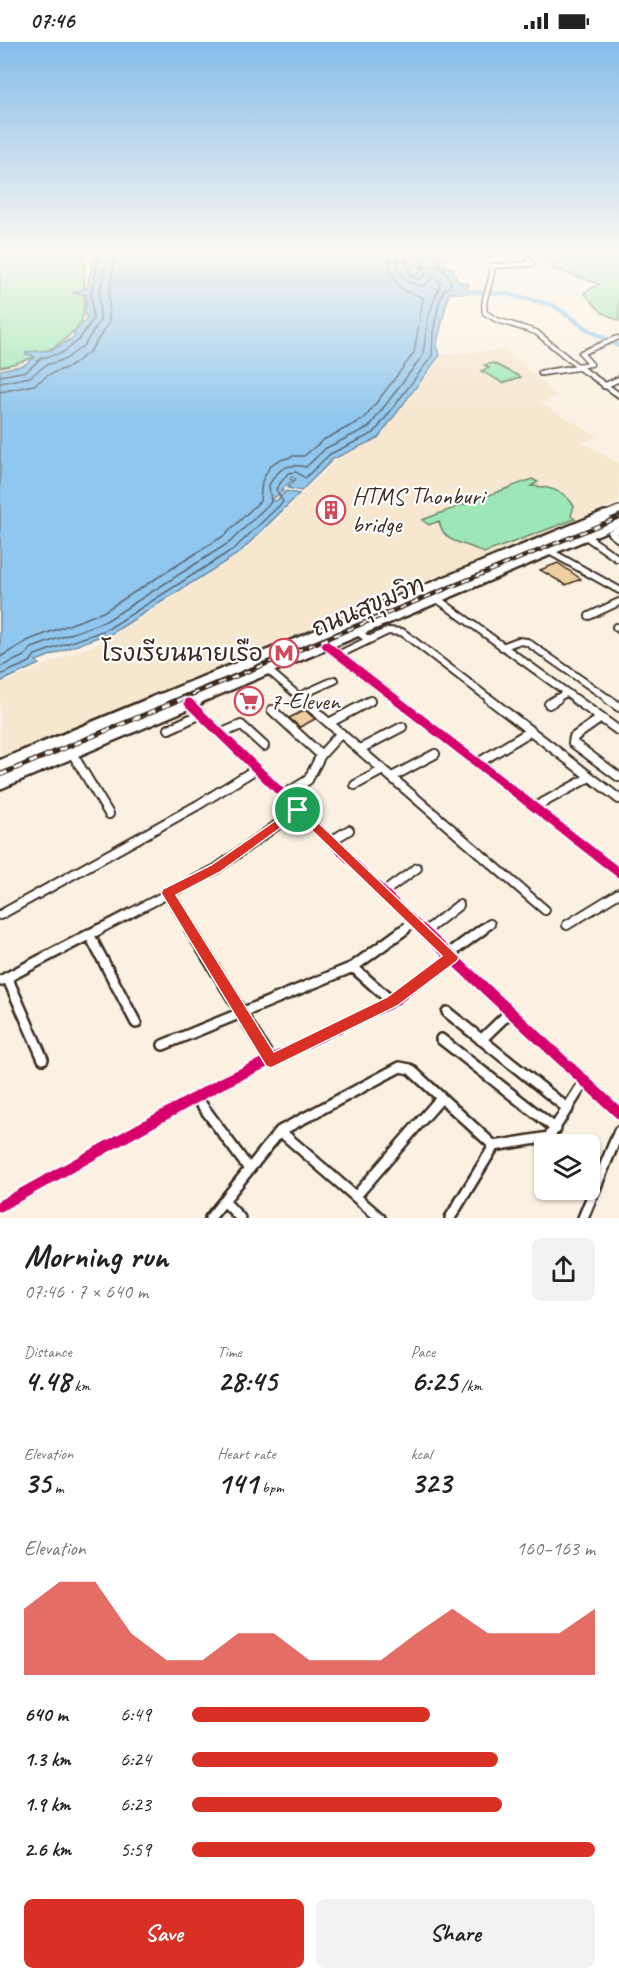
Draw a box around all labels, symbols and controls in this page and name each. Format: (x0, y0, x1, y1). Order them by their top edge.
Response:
text: 07:46 (30, 7, 74, 35)
place label: HTMS Thonburi bridge (352, 481, 488, 539)
building icon: HTMS Thonburi bridge (315, 494, 347, 526)
street label: ถนนสุขุมวิท (307, 569, 430, 646)
place label: โรงเรียนนายเรือ (101, 637, 263, 668)
metro station icon: โรงเรียนนายเรือ (268, 637, 300, 669)
supermarket icon: 7-Eleven (233, 685, 265, 717)
place label: 7-Eleven (270, 686, 341, 716)
pin (272, 784, 323, 835)
icon: arrive (281, 793, 314, 826)
map controls (534, 1134, 600, 1200)
button: layers (534, 1134, 600, 1200)
text: Morning run (24, 1235, 168, 1277)
button: share (532, 1238, 595, 1301)
text: 07:46 · 7 × 640 m (24, 1279, 148, 1304)
text: Distance (24, 1342, 72, 1362)
text: Time (217, 1342, 242, 1362)
text: Pace (411, 1342, 435, 1362)
text: 4.48 (24, 1362, 70, 1400)
text: 28:45 (217, 1362, 277, 1400)
text: 6:25 (411, 1362, 457, 1400)
text: km (70, 1376, 90, 1396)
text: /km (457, 1376, 482, 1396)
text: Elevation (24, 1444, 73, 1464)
text: Heart rate (217, 1444, 276, 1464)
text: kcal (411, 1444, 432, 1464)
text: 35 (24, 1464, 51, 1502)
text: 141 (217, 1464, 258, 1502)
text: 323 (411, 1464, 451, 1502)
text: m (51, 1478, 63, 1498)
text: bpm (258, 1478, 284, 1498)
text: Elevation (24, 1536, 86, 1561)
text: 160–163 m (516, 1536, 595, 1561)
text: 640 m (24, 1702, 68, 1727)
text: 6:49 (120, 1702, 151, 1727)
text: 1.3 km (24, 1747, 71, 1772)
text: 6:24 (120, 1747, 151, 1772)
text: 1.9 km (24, 1792, 70, 1817)
text: 6:23 (120, 1792, 151, 1817)
text: 2.6 km (24, 1837, 71, 1862)
text: 5:59 (120, 1837, 151, 1862)
button: Save (24, 1899, 304, 1968)
button: Share (316, 1899, 595, 1968)

